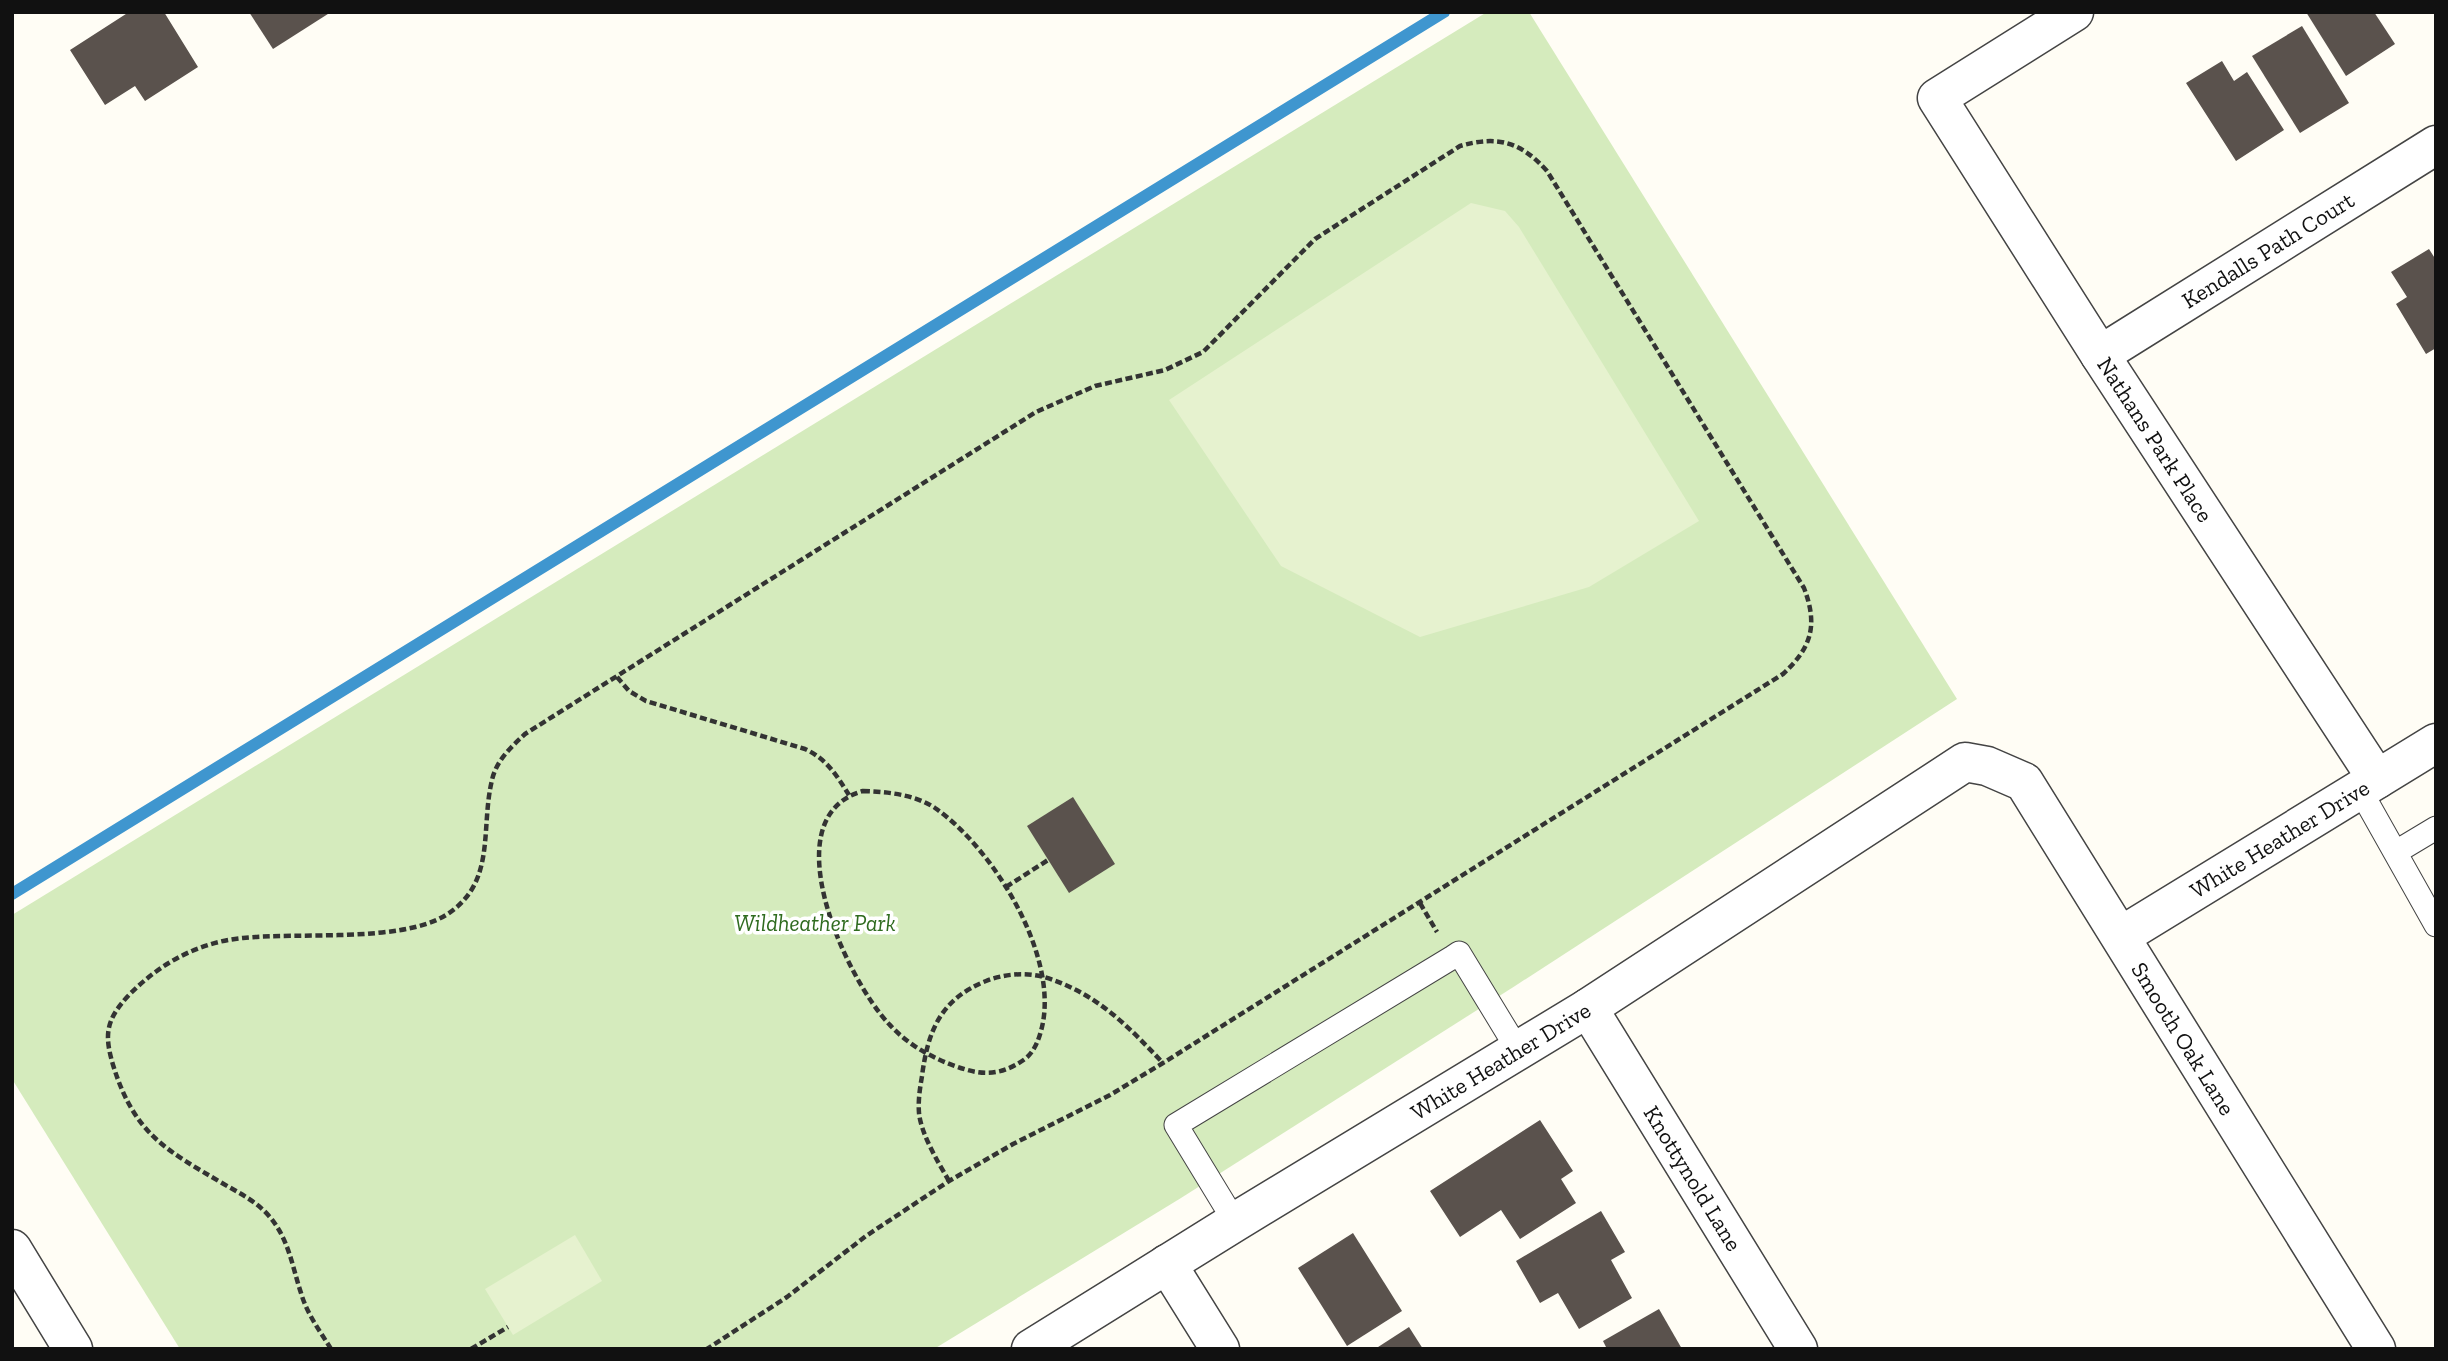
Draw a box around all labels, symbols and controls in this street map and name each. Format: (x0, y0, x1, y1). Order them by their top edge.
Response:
street label: Kendalls Path Court (2177, 185, 2360, 314)
street label: Nathans Park Place (2091, 352, 2219, 527)
street label: White Heather Drive (2185, 773, 2374, 904)
park label: Wildheather Park (734, 909, 896, 937)
street label: Smooth Oak Lane (2125, 957, 2241, 1120)
street label: White Heather Drive (1406, 996, 1596, 1126)
street label: Knottynold Lane (1638, 1101, 1748, 1256)

